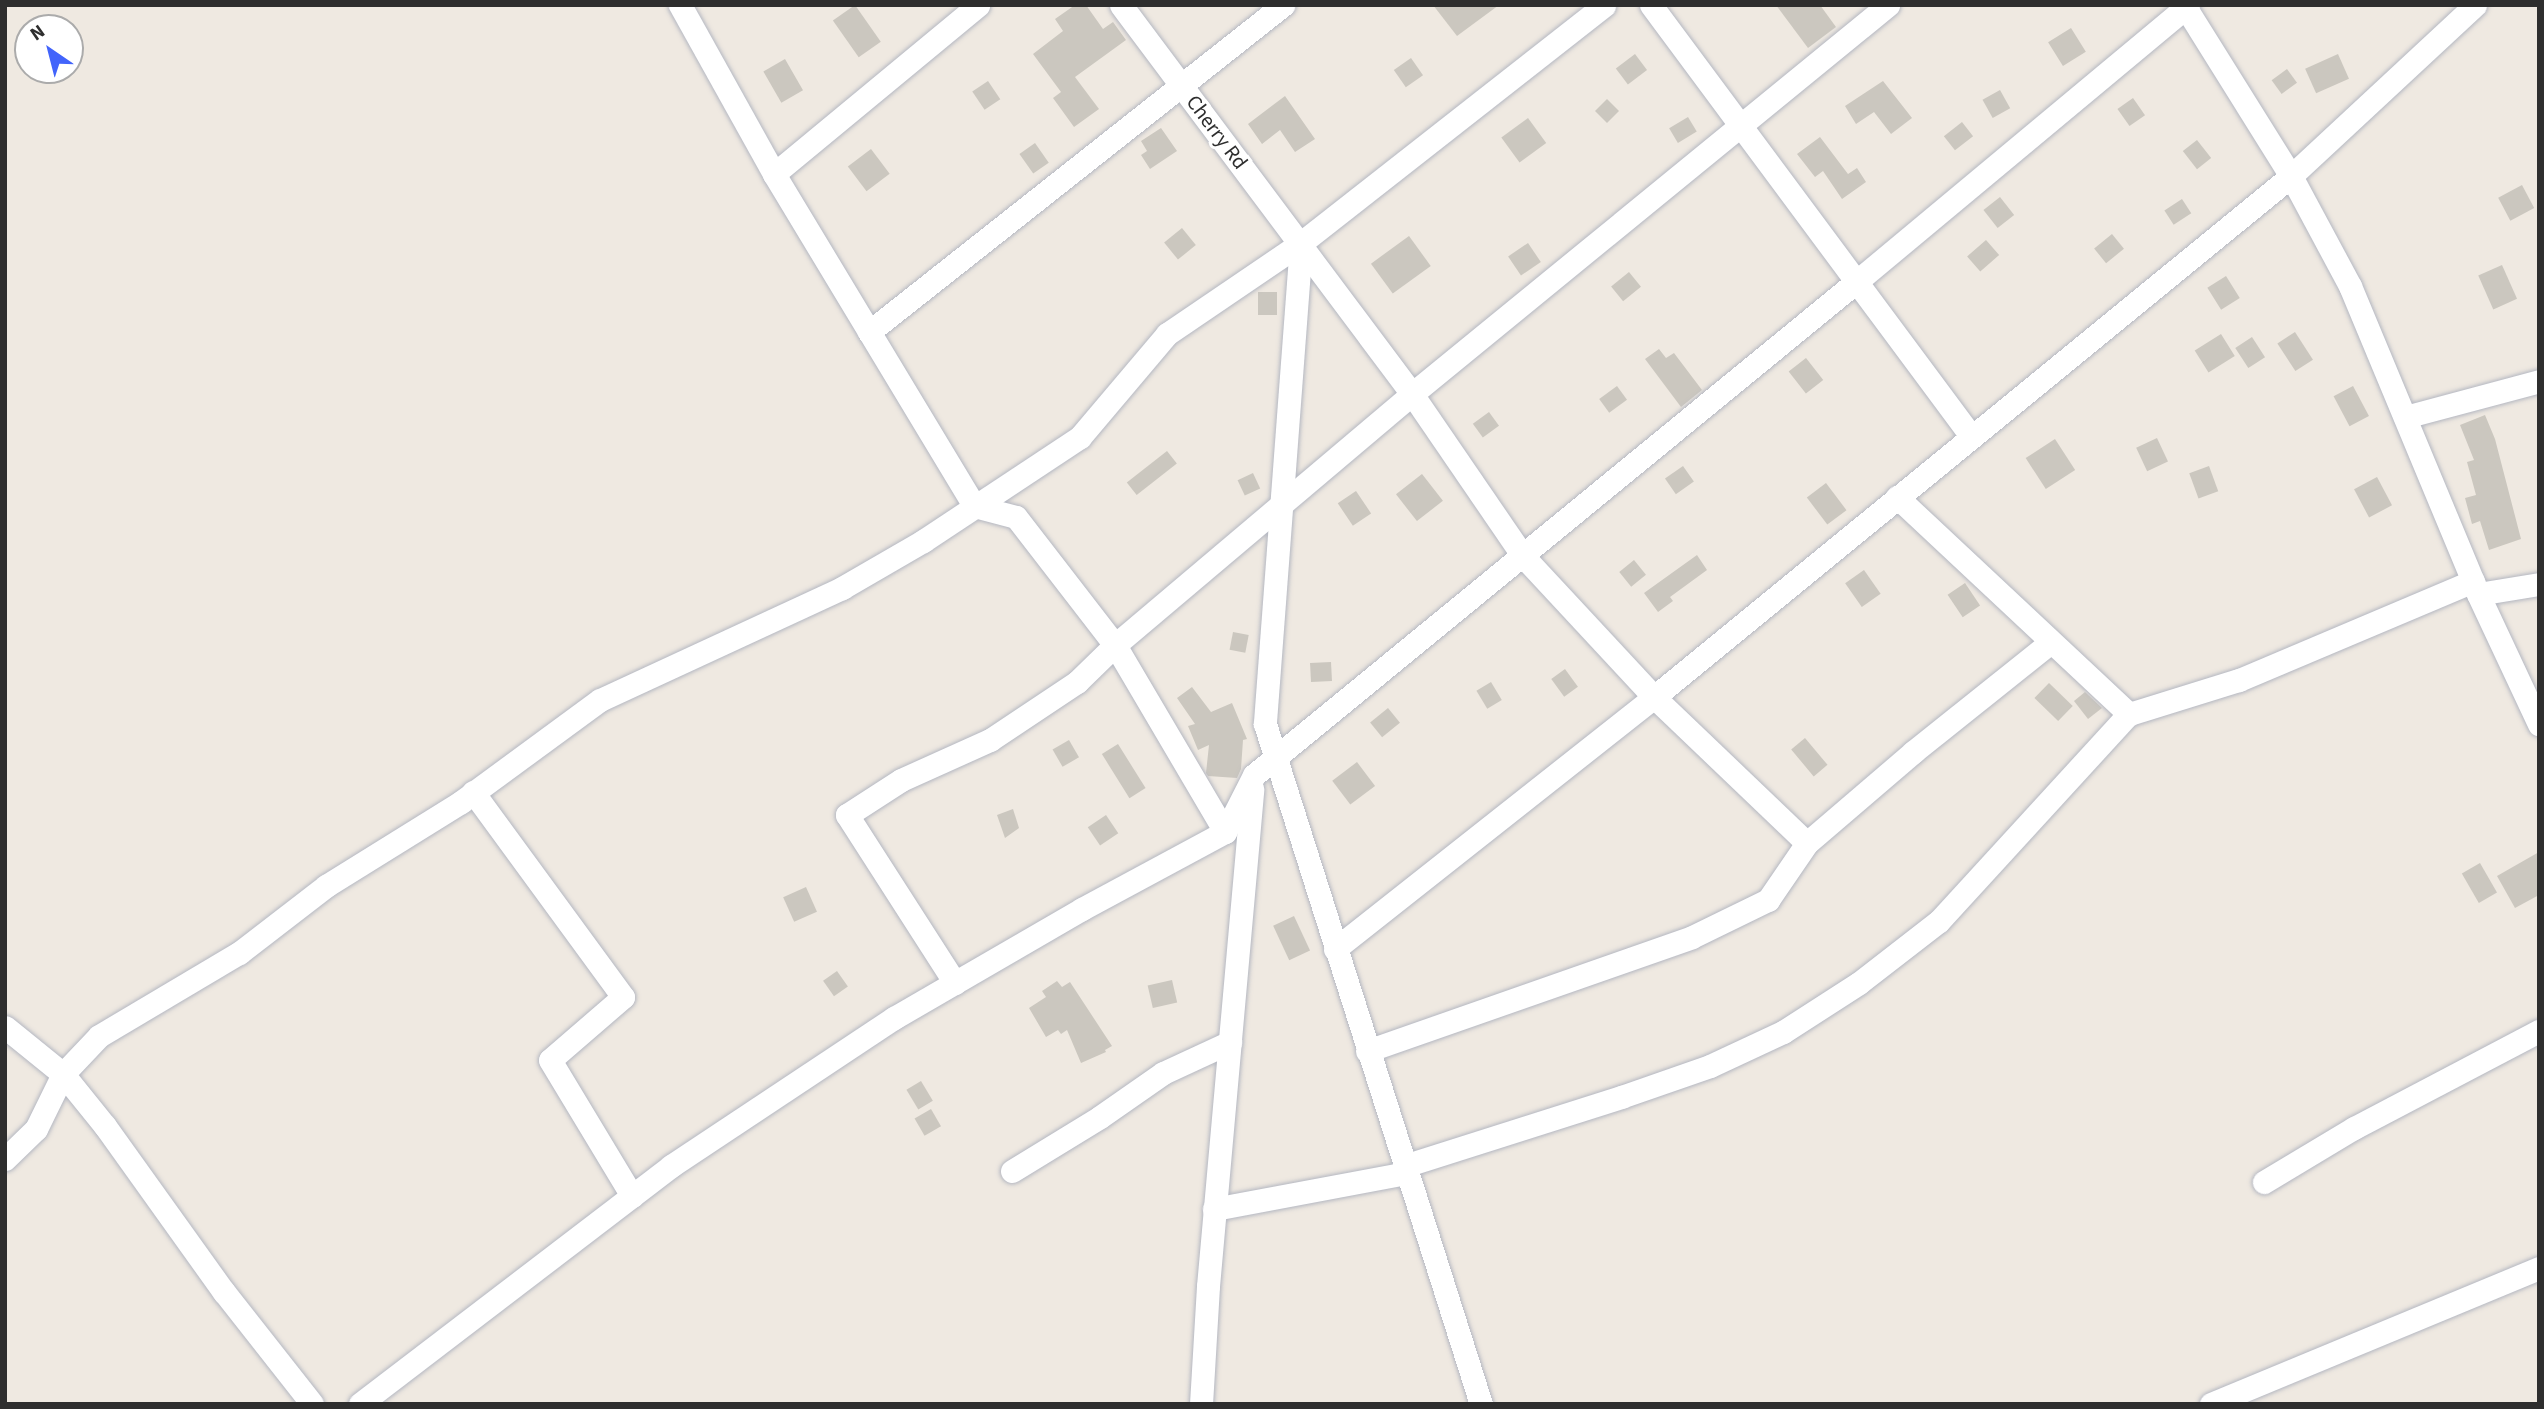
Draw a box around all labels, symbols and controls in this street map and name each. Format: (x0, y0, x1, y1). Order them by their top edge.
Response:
north arrow (14, 14, 84, 84)
text: N (25, 18, 51, 48)
street label: Cherry Rd (1181, 90, 1253, 174)

